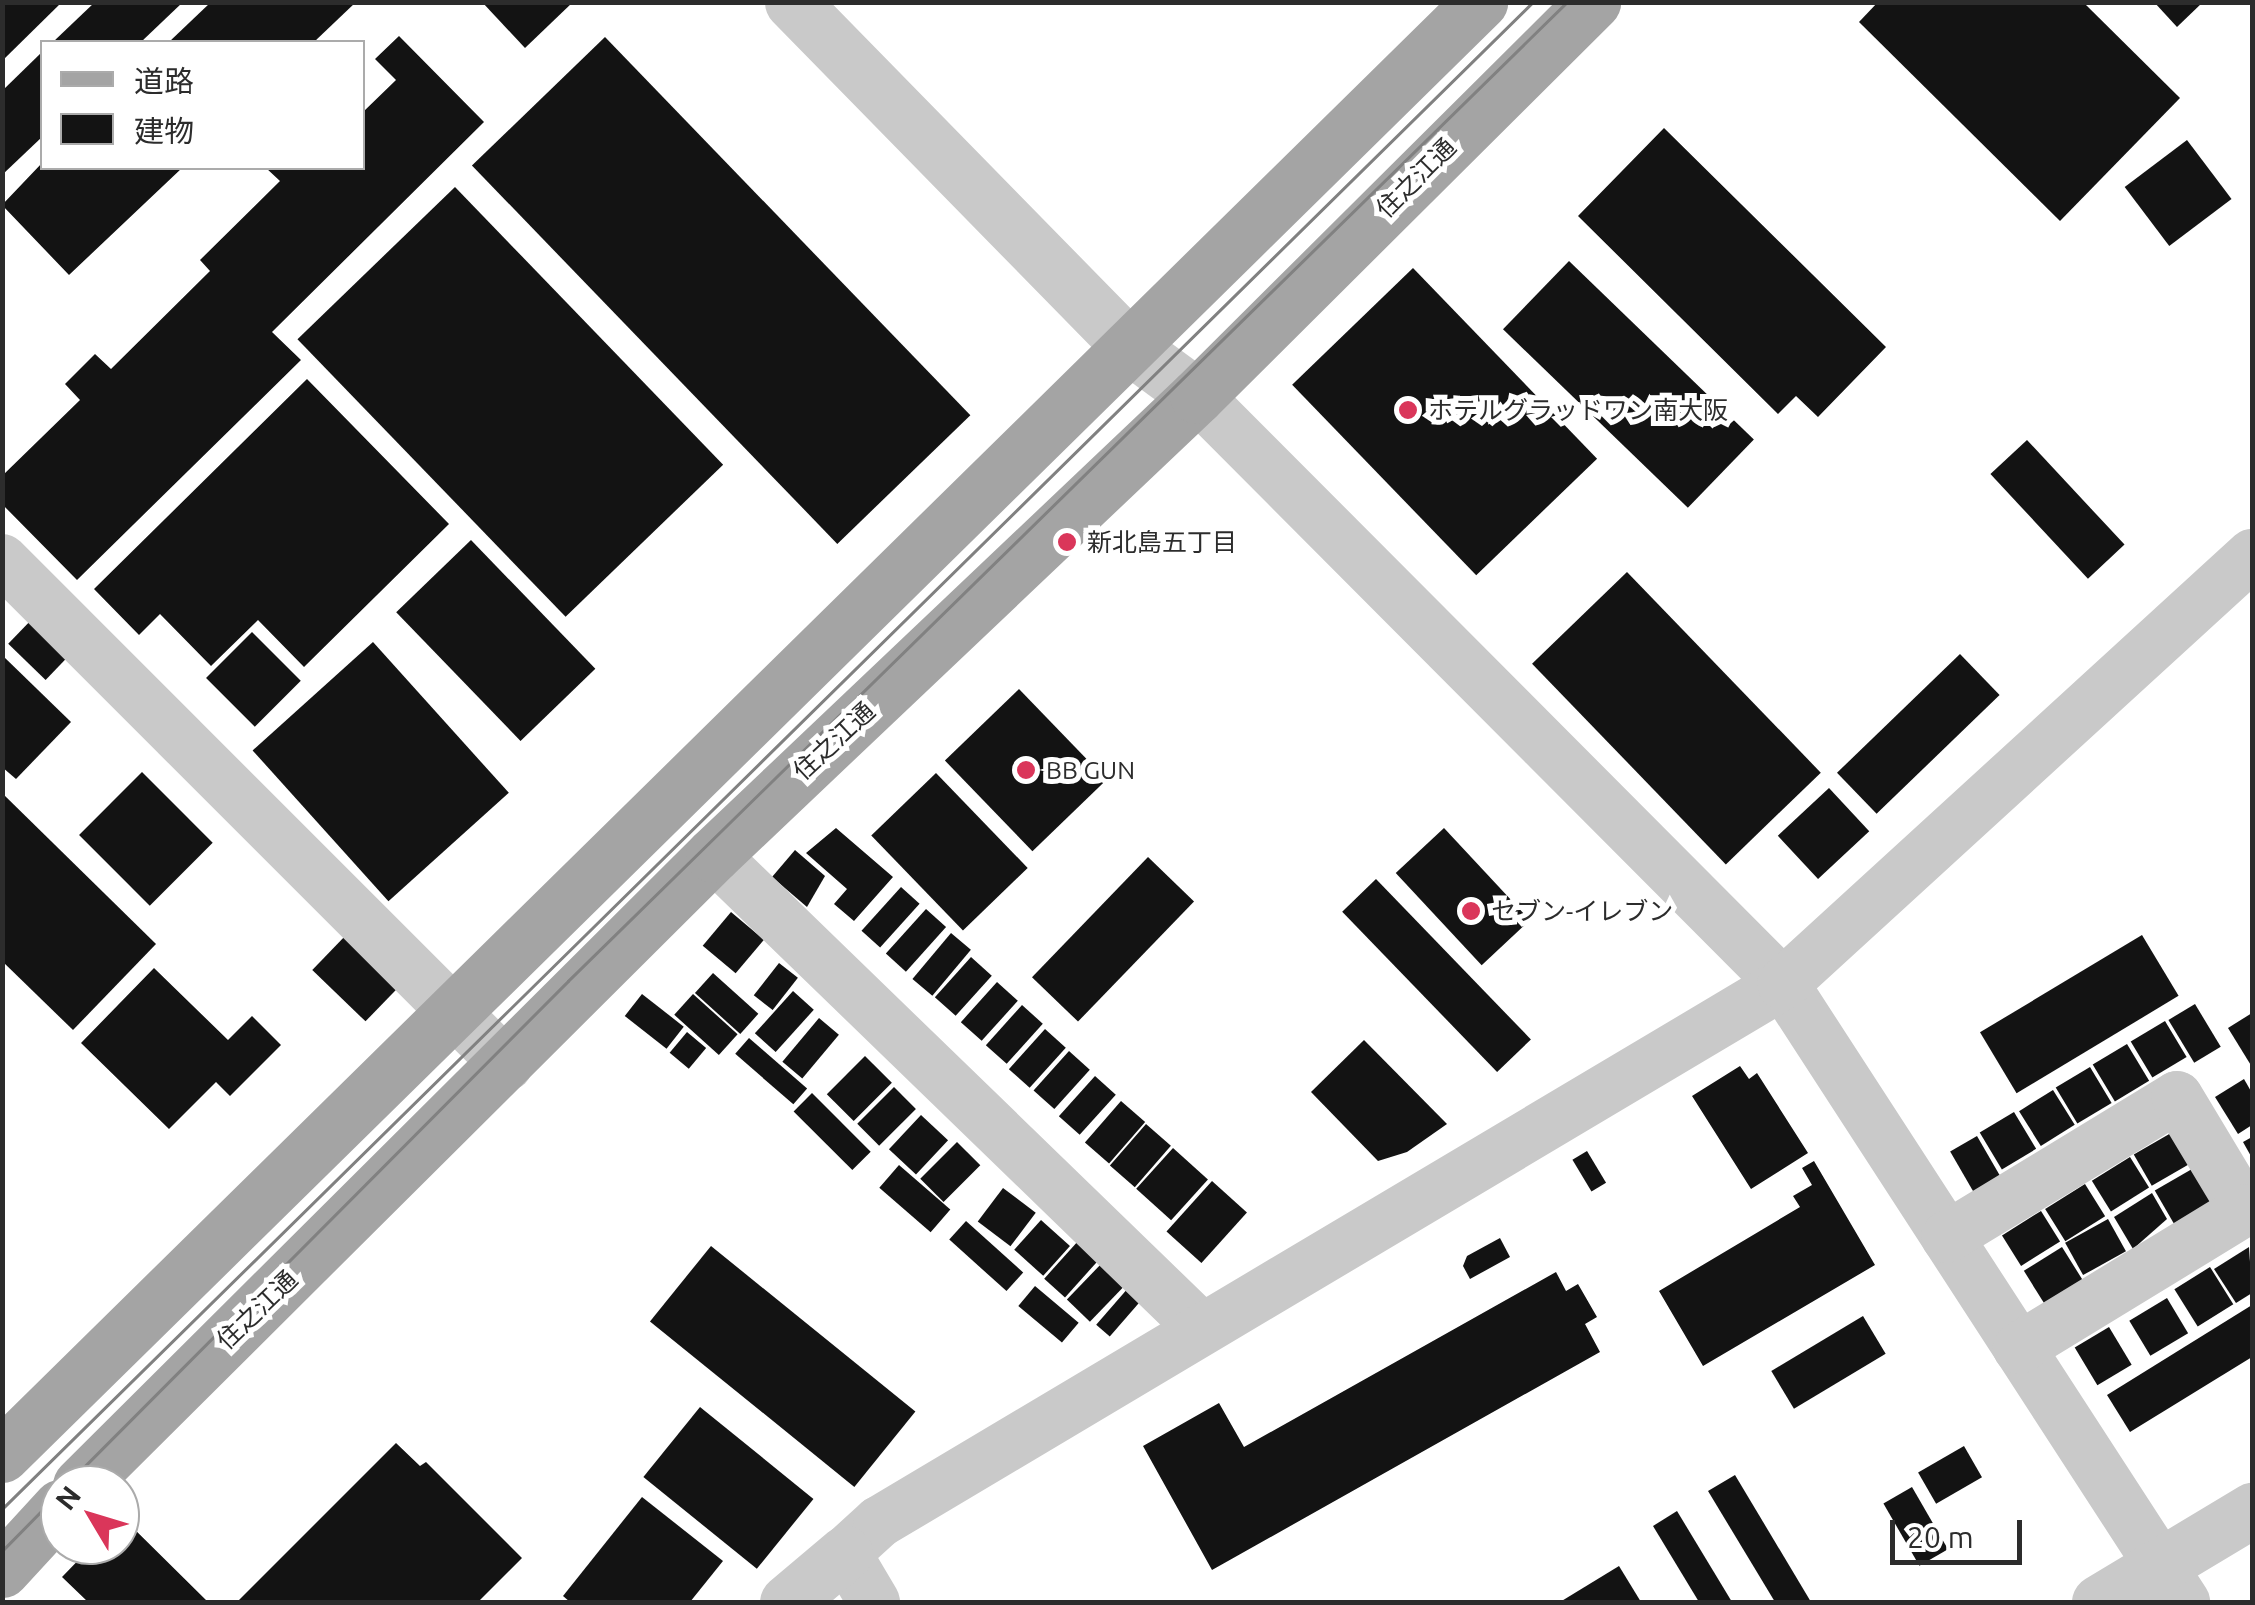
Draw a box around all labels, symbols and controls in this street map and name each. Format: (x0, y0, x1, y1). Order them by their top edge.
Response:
legend (40, 40, 365, 170)
text: 道路 (134, 64, 194, 98)
text: 建物 (134, 114, 194, 148)
street label: 住之江通 (1370, 132, 1462, 224)
place label: ホテルグラッドワン南大阪 (1428, 395, 1728, 425)
marker: ホテルグラッドワン南大阪 (1397, 399, 1419, 421)
place label: 新北島五丁目 (1087, 527, 1237, 557)
marker: 新北島五丁目 (1056, 531, 1078, 553)
street label: 住之江通 (787, 696, 881, 786)
place label: BB GUN (1046, 755, 1135, 785)
marker: BB GUN (1015, 759, 1037, 781)
place label: セブン-イレブン (1491, 896, 1673, 926)
marker: セブン-イレブン (1460, 900, 1482, 922)
street label: 住之江通 (211, 1264, 303, 1356)
north arrow (40, 1465, 140, 1565)
text: N (49, 1480, 86, 1515)
scale bar (1895, 1500, 2028, 1562)
text: 20 m (1907, 1520, 1974, 1554)

